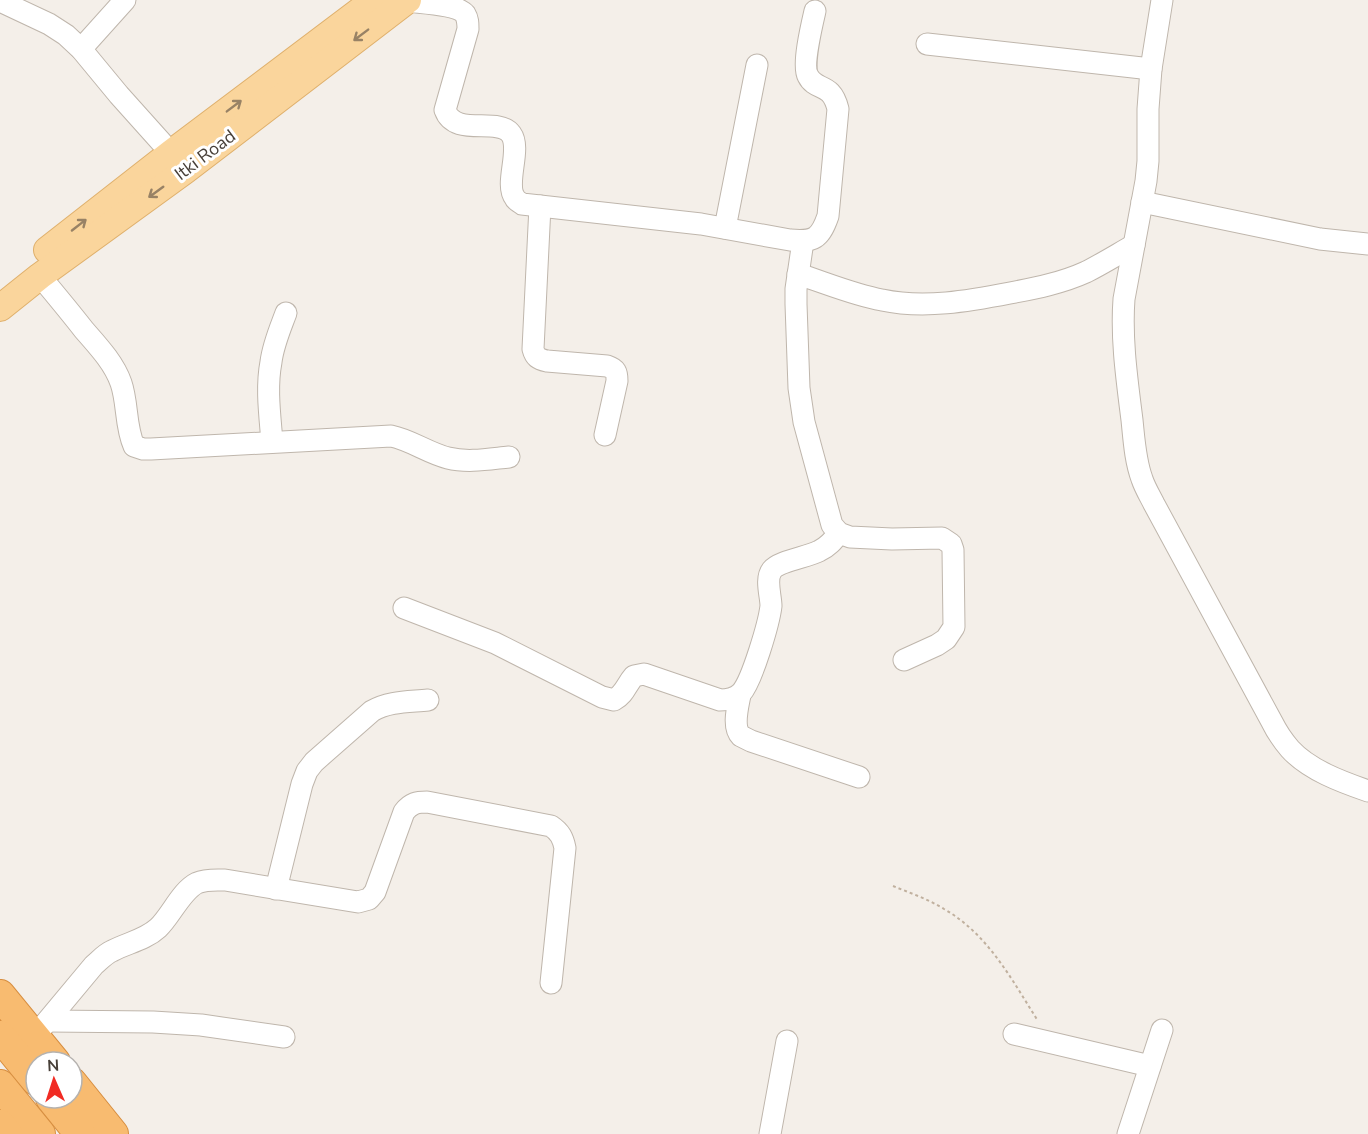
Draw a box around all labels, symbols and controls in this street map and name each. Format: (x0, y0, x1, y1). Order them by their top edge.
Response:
one-way arrow (354, 29, 370, 42)
one-way arrow (225, 100, 241, 113)
street label: Itki Road (170, 124, 240, 186)
one-way arrow (148, 185, 164, 198)
one-way arrow (71, 219, 87, 232)
north arrow (24, 1050, 84, 1110)
text: N (47, 1055, 60, 1077)

